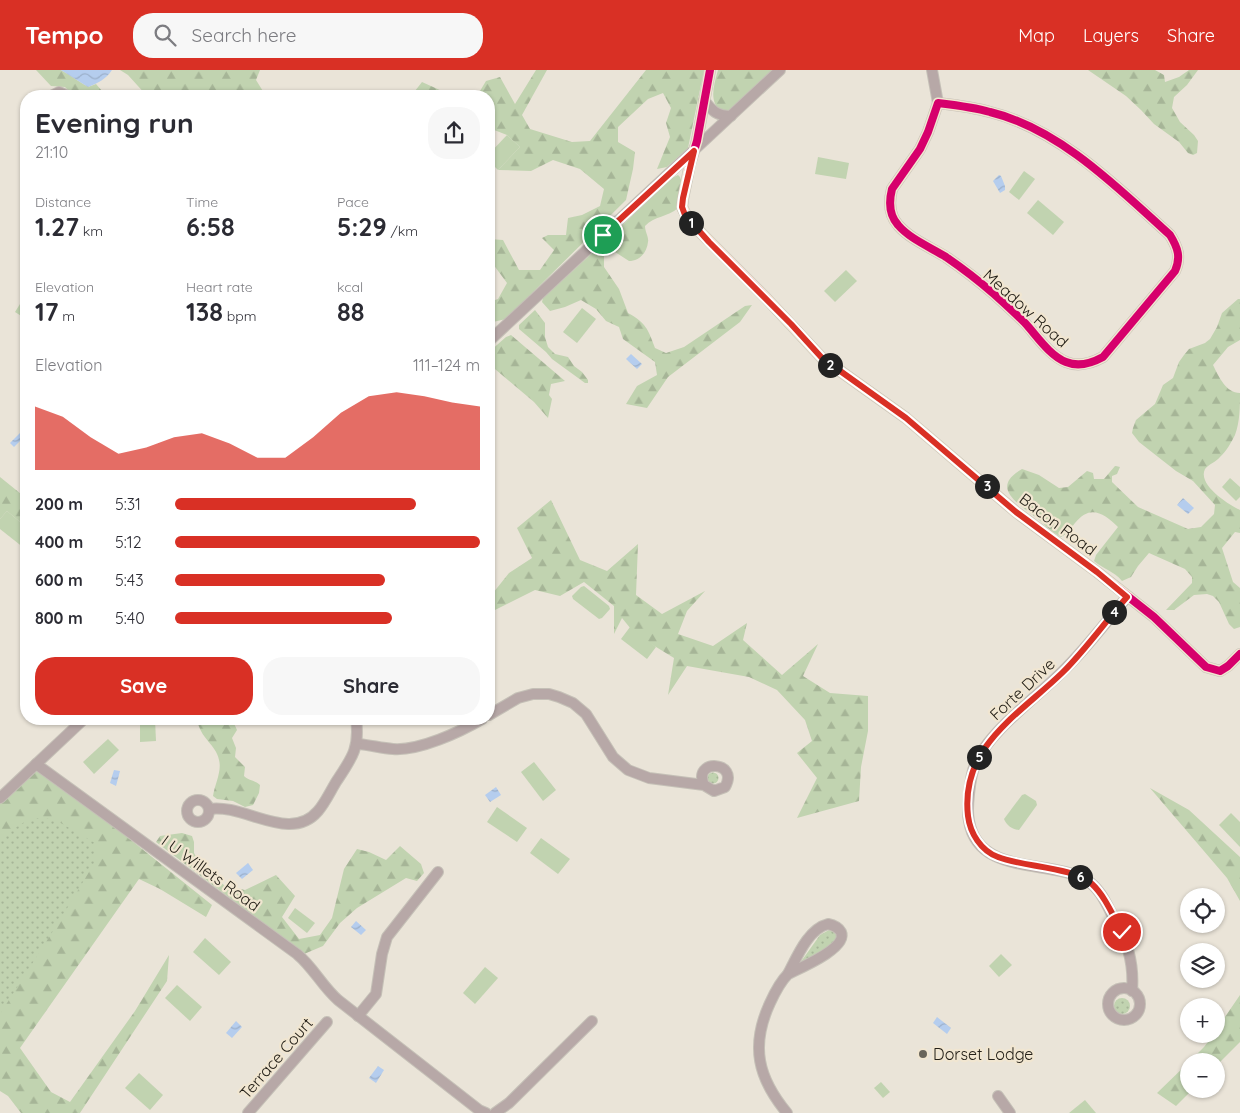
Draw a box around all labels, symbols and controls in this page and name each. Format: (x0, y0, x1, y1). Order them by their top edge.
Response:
search box (133, 13, 483, 58)
text: Tempo (25, 20, 103, 50)
icon: search (151, 21, 179, 49)
text: Search here (191, 23, 296, 47)
text: Map (1018, 24, 1055, 47)
text: Layers (1083, 24, 1139, 47)
text: Share (1167, 24, 1215, 47)
text: Evening run (35, 105, 194, 140)
button: share (428, 107, 480, 159)
text: 21:10 (35, 142, 68, 162)
text: Distance (35, 193, 91, 211)
text: Time (186, 193, 218, 211)
text: Pace (337, 193, 369, 211)
pin: 1 (678, 210, 704, 236)
text: 1.27 (35, 211, 79, 242)
text: 6:58 (186, 211, 235, 242)
text: 5:29 (337, 211, 387, 242)
pin (582, 214, 624, 256)
text: 1 (689, 214, 694, 232)
icon: arrive (589, 221, 617, 249)
text: km (79, 222, 103, 240)
text: /km (387, 222, 418, 240)
street label: Meadow Road (979, 265, 1073, 351)
text: Elevation (35, 278, 94, 296)
text: Heart rate (186, 278, 253, 296)
text: kcal (337, 278, 363, 296)
text: 17 (35, 296, 58, 327)
text: 138 (186, 296, 223, 327)
text: 88 (337, 296, 364, 327)
text: m (58, 307, 75, 325)
text: bpm (223, 307, 256, 325)
pin: 2 (818, 352, 842, 378)
text: Elevation (35, 355, 102, 375)
text: 111–124 m (413, 355, 480, 375)
text: 2 (827, 356, 834, 374)
pin: 3 (974, 474, 1000, 498)
text: 3 (984, 477, 991, 495)
street label: Bacon Road (1015, 489, 1101, 559)
text: 200 m (35, 494, 83, 514)
text: 5:31 (115, 494, 141, 514)
text: 400 m (35, 532, 83, 552)
text: 5:12 (115, 532, 142, 552)
text: 600 m (35, 570, 83, 590)
text: 5:43 (115, 570, 144, 590)
pin: 4 (1102, 600, 1126, 624)
text: 4 (1110, 603, 1119, 621)
text: 800 m (35, 608, 83, 628)
text: 5:40 (115, 608, 145, 628)
street label: Forte Drive (985, 654, 1059, 724)
button: Save (35, 657, 253, 715)
button: Share (263, 657, 480, 715)
pin: 5 (966, 744, 992, 770)
text: 5 (975, 748, 984, 766)
street label: I U Willets Road (158, 831, 264, 915)
pin: 6 (1068, 864, 1092, 890)
text: 6 (1077, 868, 1084, 886)
map controls (1180, 888, 1225, 1098)
button: locate (1180, 888, 1225, 933)
pin (1101, 911, 1143, 953)
icon: check (1108, 918, 1136, 946)
button: layers (1180, 943, 1225, 988)
button: + (1180, 998, 1225, 1043)
street label: Terrace Court (235, 1013, 317, 1103)
place label: Dorset Lodge (933, 1044, 1033, 1064)
marker: Dorset Lodge (917, 1048, 929, 1060)
button: − (1180, 1053, 1225, 1098)

